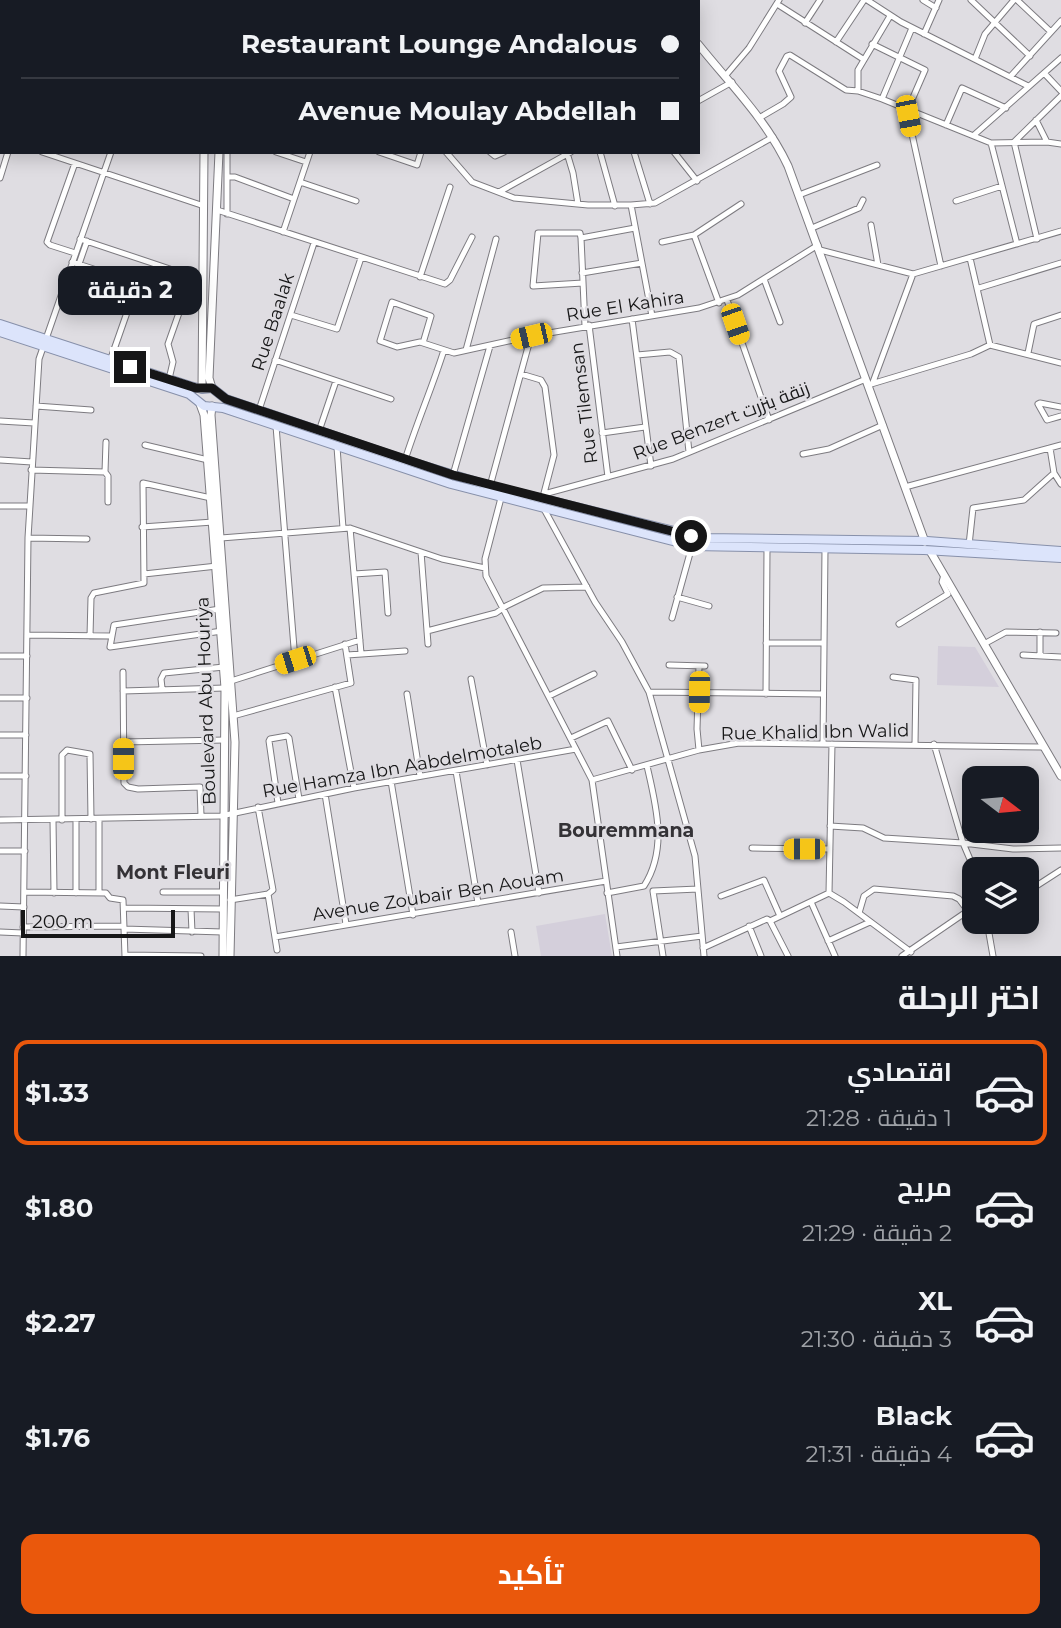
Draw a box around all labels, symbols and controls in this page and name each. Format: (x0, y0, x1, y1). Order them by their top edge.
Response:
text: Restaurant Lounge Andalous (241, 28, 637, 60)
car (894, 93, 923, 139)
text: Avenue Moulay Abdellah (298, 95, 637, 127)
callout: 2 دقيقة (58, 266, 202, 314)
street label: Rue Baalak (247, 270, 299, 374)
text: 2 دقيقة (87, 276, 173, 304)
street label: Rue El Kahira (564, 286, 686, 326)
car (719, 301, 752, 347)
car (509, 321, 554, 351)
street label: Rue Tilemsan (566, 341, 602, 465)
route end (114, 351, 146, 383)
street label: Rue Benzert زنقة بنزرت (630, 377, 812, 465)
route start (675, 520, 707, 552)
street label: Boulevard Abu Houriya (191, 597, 221, 805)
car (272, 644, 319, 676)
car (689, 671, 710, 713)
street label: Rue Khalid Ibn Walid (720, 719, 910, 745)
street label: Rue Hamza Ibn Aabdelmotaleb (260, 732, 544, 802)
car (113, 738, 134, 780)
north arrow (962, 766, 1040, 844)
map controls (962, 766, 1039, 934)
district label: Bouremmana (558, 819, 694, 842)
car (784, 839, 826, 860)
button: layers (962, 857, 1039, 934)
district label: Mont Fleuri (116, 861, 230, 884)
street label: Avenue Zoubair Ben Aouam (311, 864, 565, 926)
scale bar (21, 907, 175, 939)
text: 200 m (32, 910, 93, 933)
text: اختر الرحلة (898, 978, 1040, 1017)
text: اقتصادي (847, 1056, 952, 1088)
icon: car (973, 1061, 1036, 1124)
text: $1.33 (25, 1077, 89, 1109)
text: 1 دقيقة · 21:28 (806, 1104, 952, 1132)
text: مريح (897, 1171, 952, 1203)
icon: car (973, 1176, 1036, 1239)
text: $1.80 (25, 1192, 93, 1224)
text: 2 دقيقة · 21:29 (802, 1219, 952, 1247)
text: XL (918, 1285, 952, 1317)
icon: car (973, 1291, 1036, 1354)
text: $2.27 (25, 1307, 96, 1339)
text: 3 دقيقة · 21:30 (801, 1325, 952, 1353)
text: Black (876, 1400, 952, 1432)
icon: car (973, 1406, 1036, 1469)
text: $1.76 (25, 1422, 90, 1454)
text: 4 دقيقة · 21:31 (806, 1440, 952, 1468)
button: تأكيد (21, 1534, 1040, 1614)

